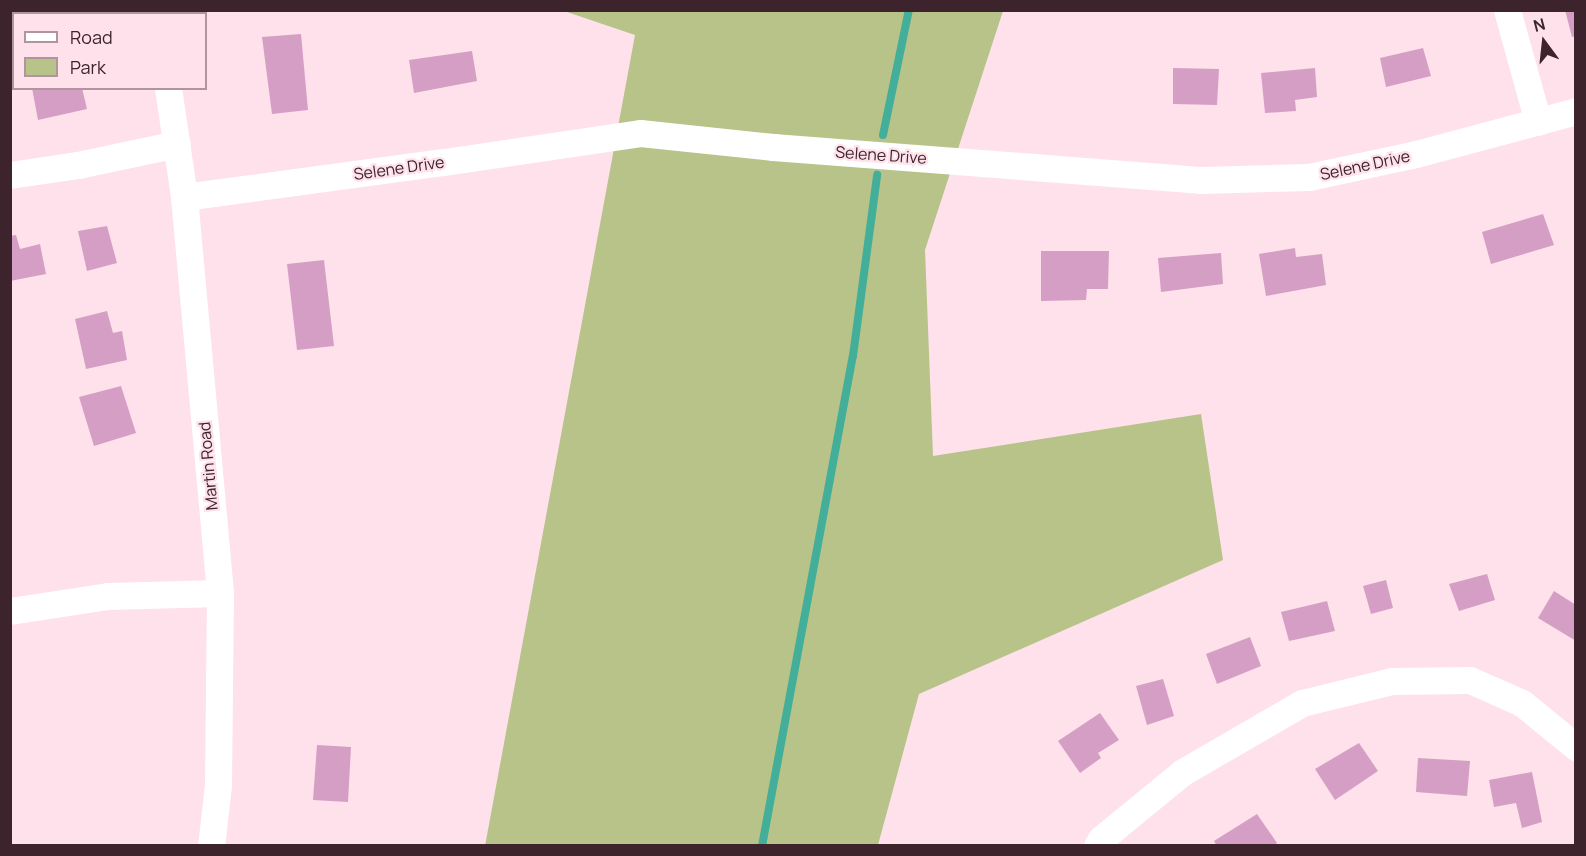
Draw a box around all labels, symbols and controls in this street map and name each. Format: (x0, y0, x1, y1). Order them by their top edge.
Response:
legend (12, 12, 207, 90)
north arrow (1514, 12, 1574, 72)
text: N (1531, 12, 1548, 37)
text: Road (70, 25, 113, 49)
text: Park (70, 55, 106, 79)
street label: Selene Drive (835, 142, 927, 168)
street label: Selene Drive (1318, 146, 1412, 184)
street label: Selene Drive (352, 152, 446, 184)
street label: Martin Road (195, 421, 221, 511)

